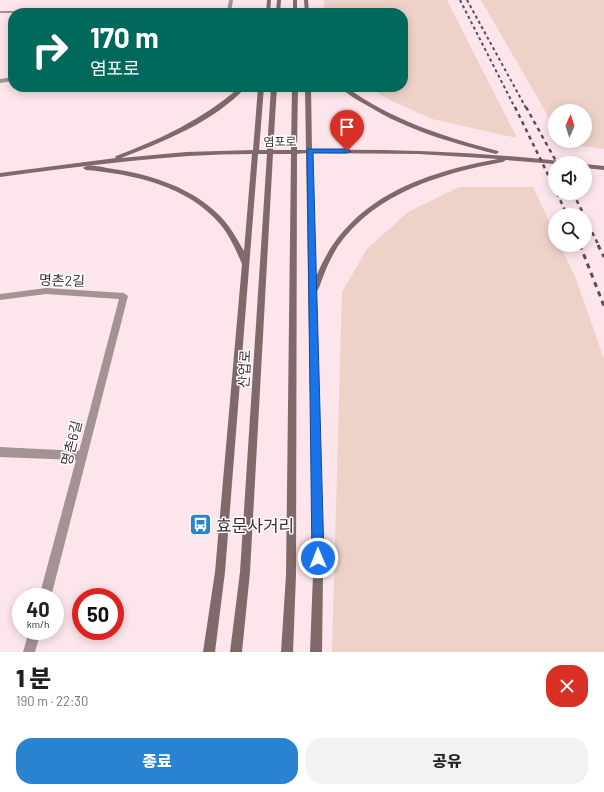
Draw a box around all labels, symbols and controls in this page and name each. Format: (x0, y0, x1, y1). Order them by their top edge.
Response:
text: 170 m (90, 20, 159, 54)
icon: right (24, 24, 76, 76)
text: 염포로 (90, 57, 140, 79)
north arrow (548, 104, 592, 148)
map controls (548, 104, 592, 252)
pin (330, 110, 364, 151)
icon: arrive (336, 116, 358, 138)
street label: 염포로 (263, 134, 297, 148)
button: sound (548, 156, 592, 200)
button: search (548, 208, 592, 252)
street label: 명촌2길 (39, 271, 85, 289)
street label: 산업로 (235, 349, 254, 389)
street label: 명촌6길 (57, 419, 85, 467)
bus stop icon: 효문사거리 (188, 512, 214, 538)
place label: 효문사거리 (216, 515, 294, 535)
position arrow (297, 537, 339, 579)
speed limit sign: 50 (72, 588, 124, 640)
text: 40 (26, 597, 50, 621)
text: km/h (27, 618, 49, 630)
text: 1 분 (16, 663, 51, 692)
button: close (546, 665, 588, 707)
text: 190 m · 22:30 (16, 693, 88, 709)
button: 종료 (16, 738, 298, 784)
button: 공유 (306, 738, 588, 784)

